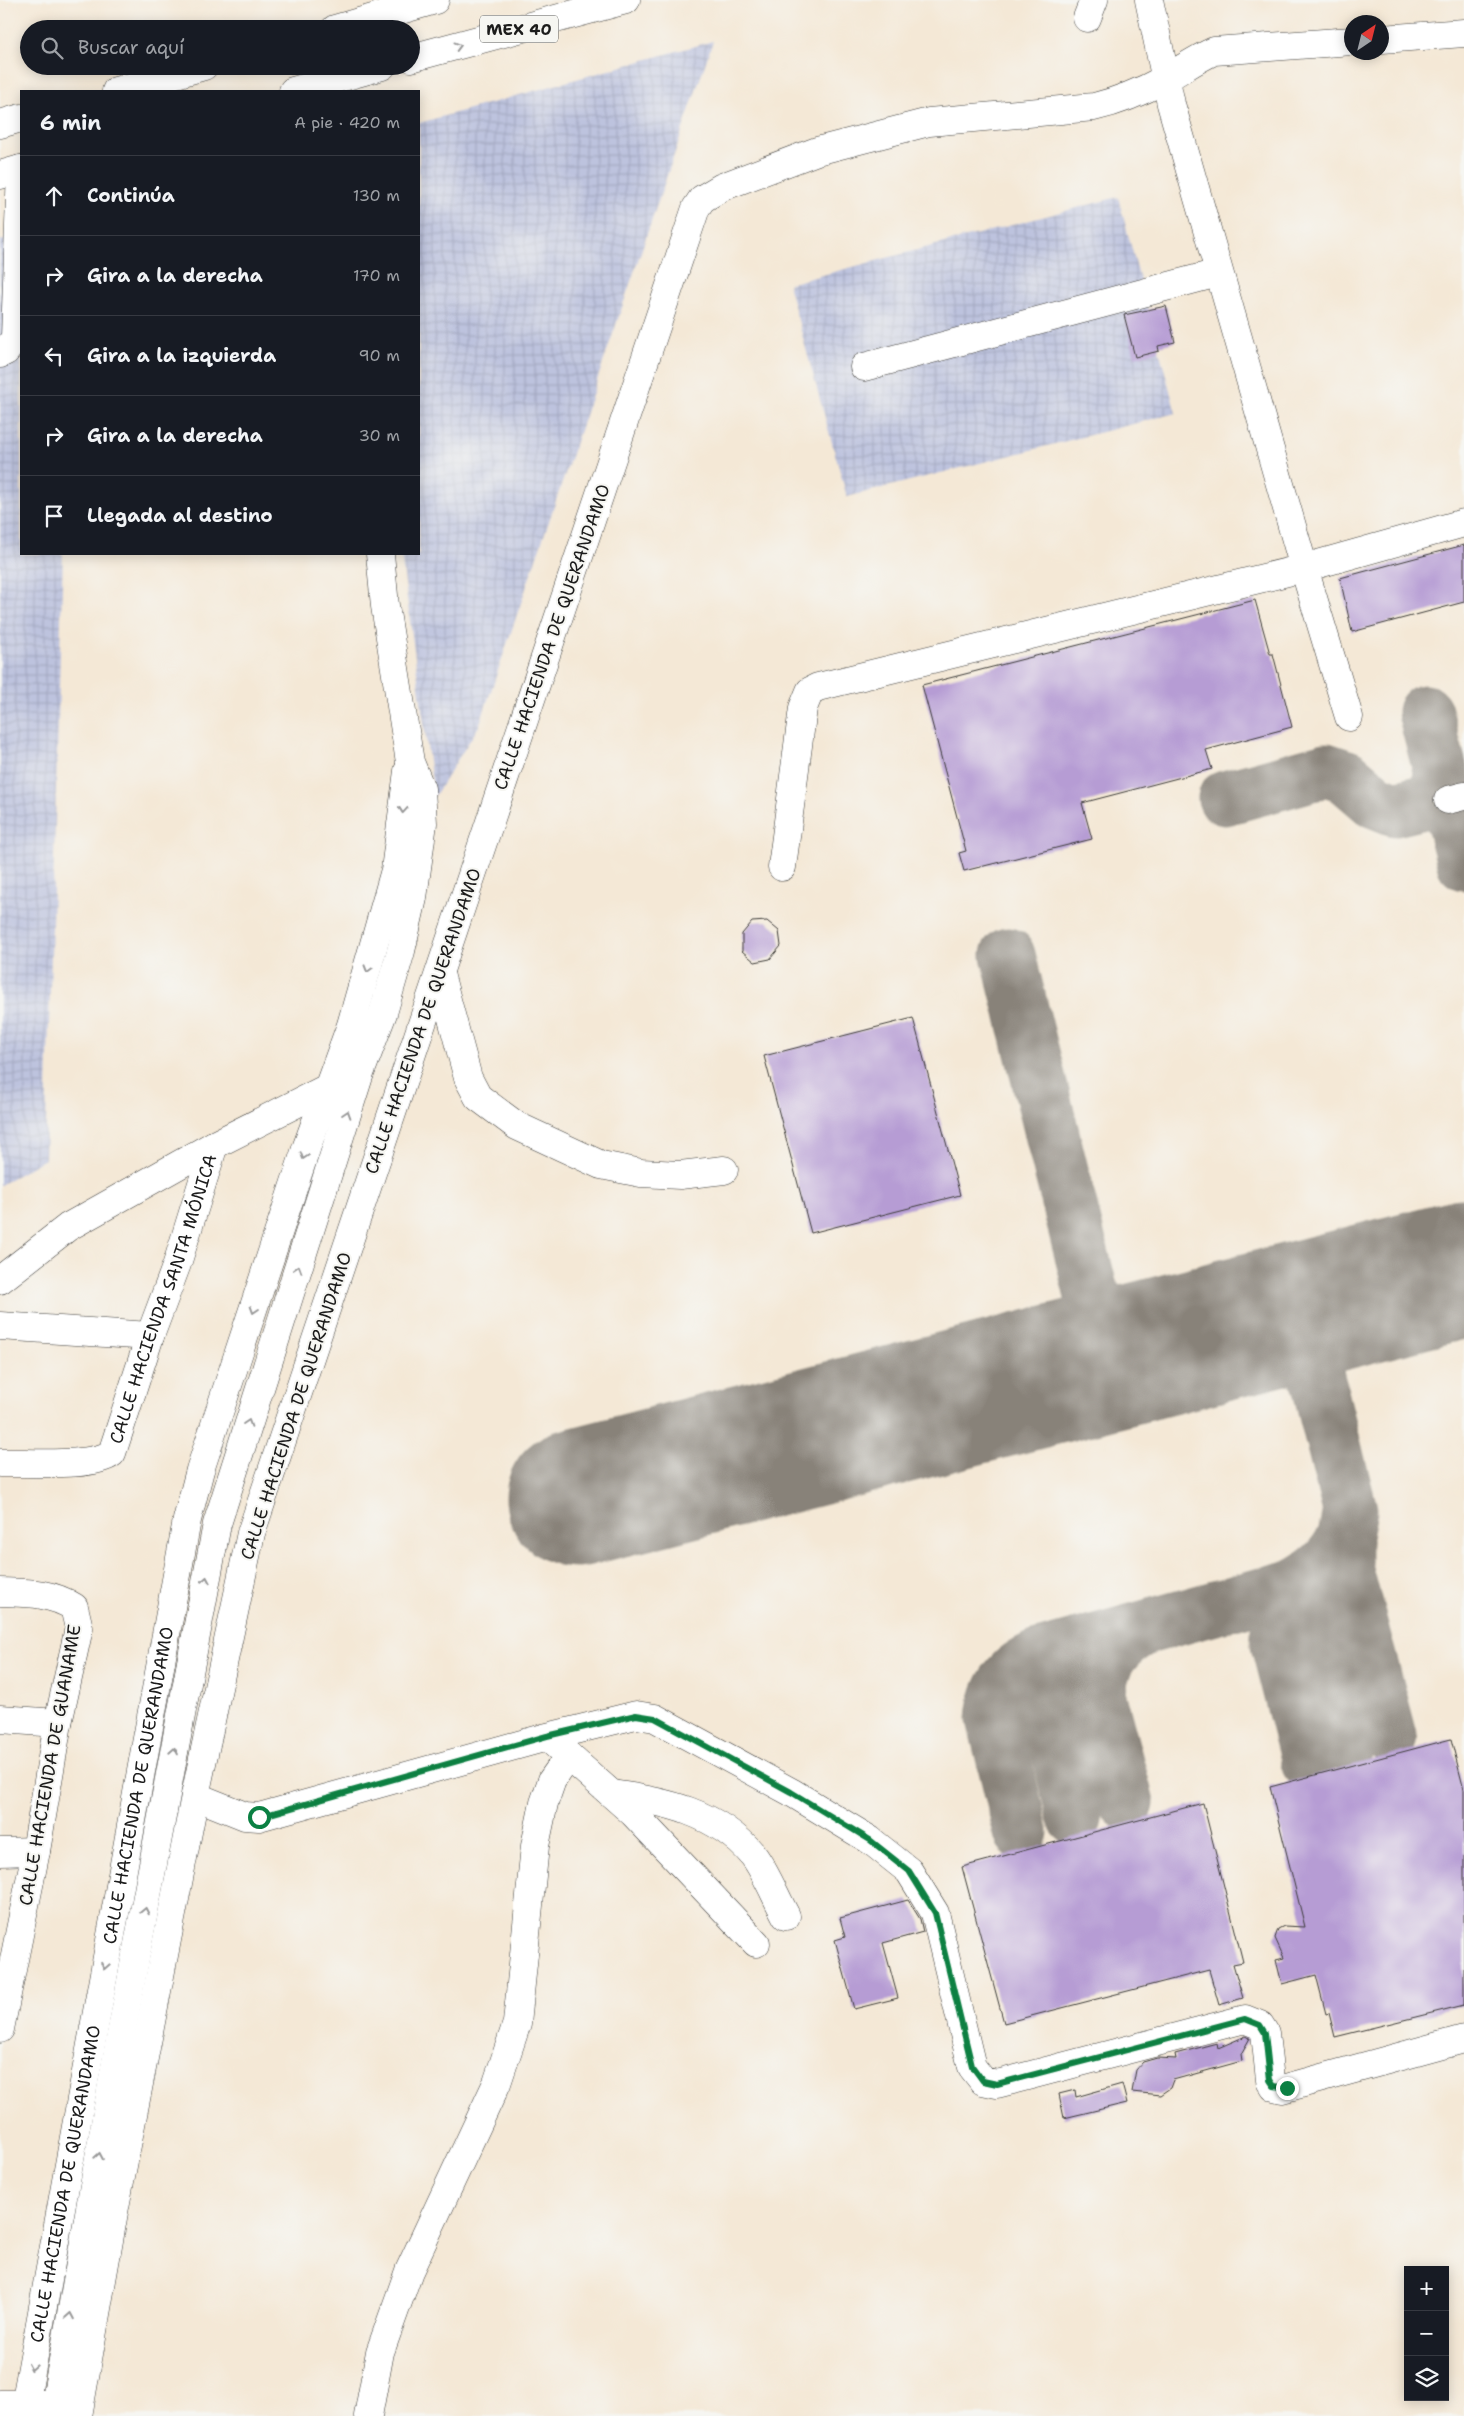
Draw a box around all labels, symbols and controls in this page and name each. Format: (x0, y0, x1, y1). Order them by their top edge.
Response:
road number: MEX 40 (480, 15, 558, 42)
north arrow (1344, 15, 1389, 60)
search box (20, 20, 420, 75)
icon: search (38, 34, 66, 62)
text: Buscar aquí (78, 35, 184, 60)
one-way arrow (454, 41, 462, 51)
text: 6 min (40, 109, 101, 137)
text: A pie · 420 m (294, 112, 400, 133)
icon: ahead (40, 182, 68, 210)
text: Continúa (87, 183, 175, 208)
text: 130 m (353, 185, 400, 206)
icon: right (40, 262, 68, 290)
text: Gira a la derecha (87, 263, 263, 288)
text: 170 m (353, 265, 400, 286)
icon: left (40, 342, 68, 370)
text: Gira a la izquierda (87, 343, 276, 368)
text: 90 m (359, 345, 400, 366)
icon: right (40, 422, 68, 450)
text: Gira a la derecha (87, 423, 263, 448)
text: 30 m (359, 425, 400, 446)
street label: CALLE HACIENDA DE QUERANDAMO (488, 481, 616, 793)
icon: arrive (40, 502, 68, 530)
text: Llegada al destino (87, 503, 273, 528)
one-way arrow (397, 807, 408, 815)
street label: CALLE HACIENDA DE QUERANDAMO (359, 865, 487, 1177)
one-way arrow (363, 964, 373, 972)
one-way arrow (342, 1110, 352, 1118)
street label: CALLE HACIENDA SANTA MÓNICA (104, 1151, 222, 1447)
one-way arrow (300, 1151, 310, 1159)
street label: CALLE HACIENDA DE QUERANDAMO (235, 1249, 357, 1563)
one-way arrow (292, 1265, 302, 1273)
one-way arrow (250, 1306, 260, 1314)
one-way arrow (242, 1420, 252, 1428)
one-way arrow (200, 1576, 211, 1584)
street label: CALLE HACIENDA DE GUANAME (13, 1622, 87, 1908)
street label: CALLE HACIENDA DE QUERANDAMO (98, 1625, 179, 1946)
one-way arrow (169, 1746, 179, 1755)
route start (248, 1806, 271, 1829)
one-way arrow (139, 1906, 149, 1915)
one-way arrow (101, 1962, 111, 1971)
street label: CALLE HACIENDA DE QUERANDAMO (25, 2023, 106, 2344)
route end (1276, 2077, 1299, 2100)
one-way arrow (93, 2152, 103, 2161)
map controls (1404, 2266, 1449, 2401)
button: + (1404, 2266, 1449, 2311)
button: − (1404, 2311, 1449, 2356)
one-way arrow (65, 2312, 75, 2321)
button: layers (1404, 2356, 1449, 2401)
one-way arrow (27, 2363, 37, 2371)

